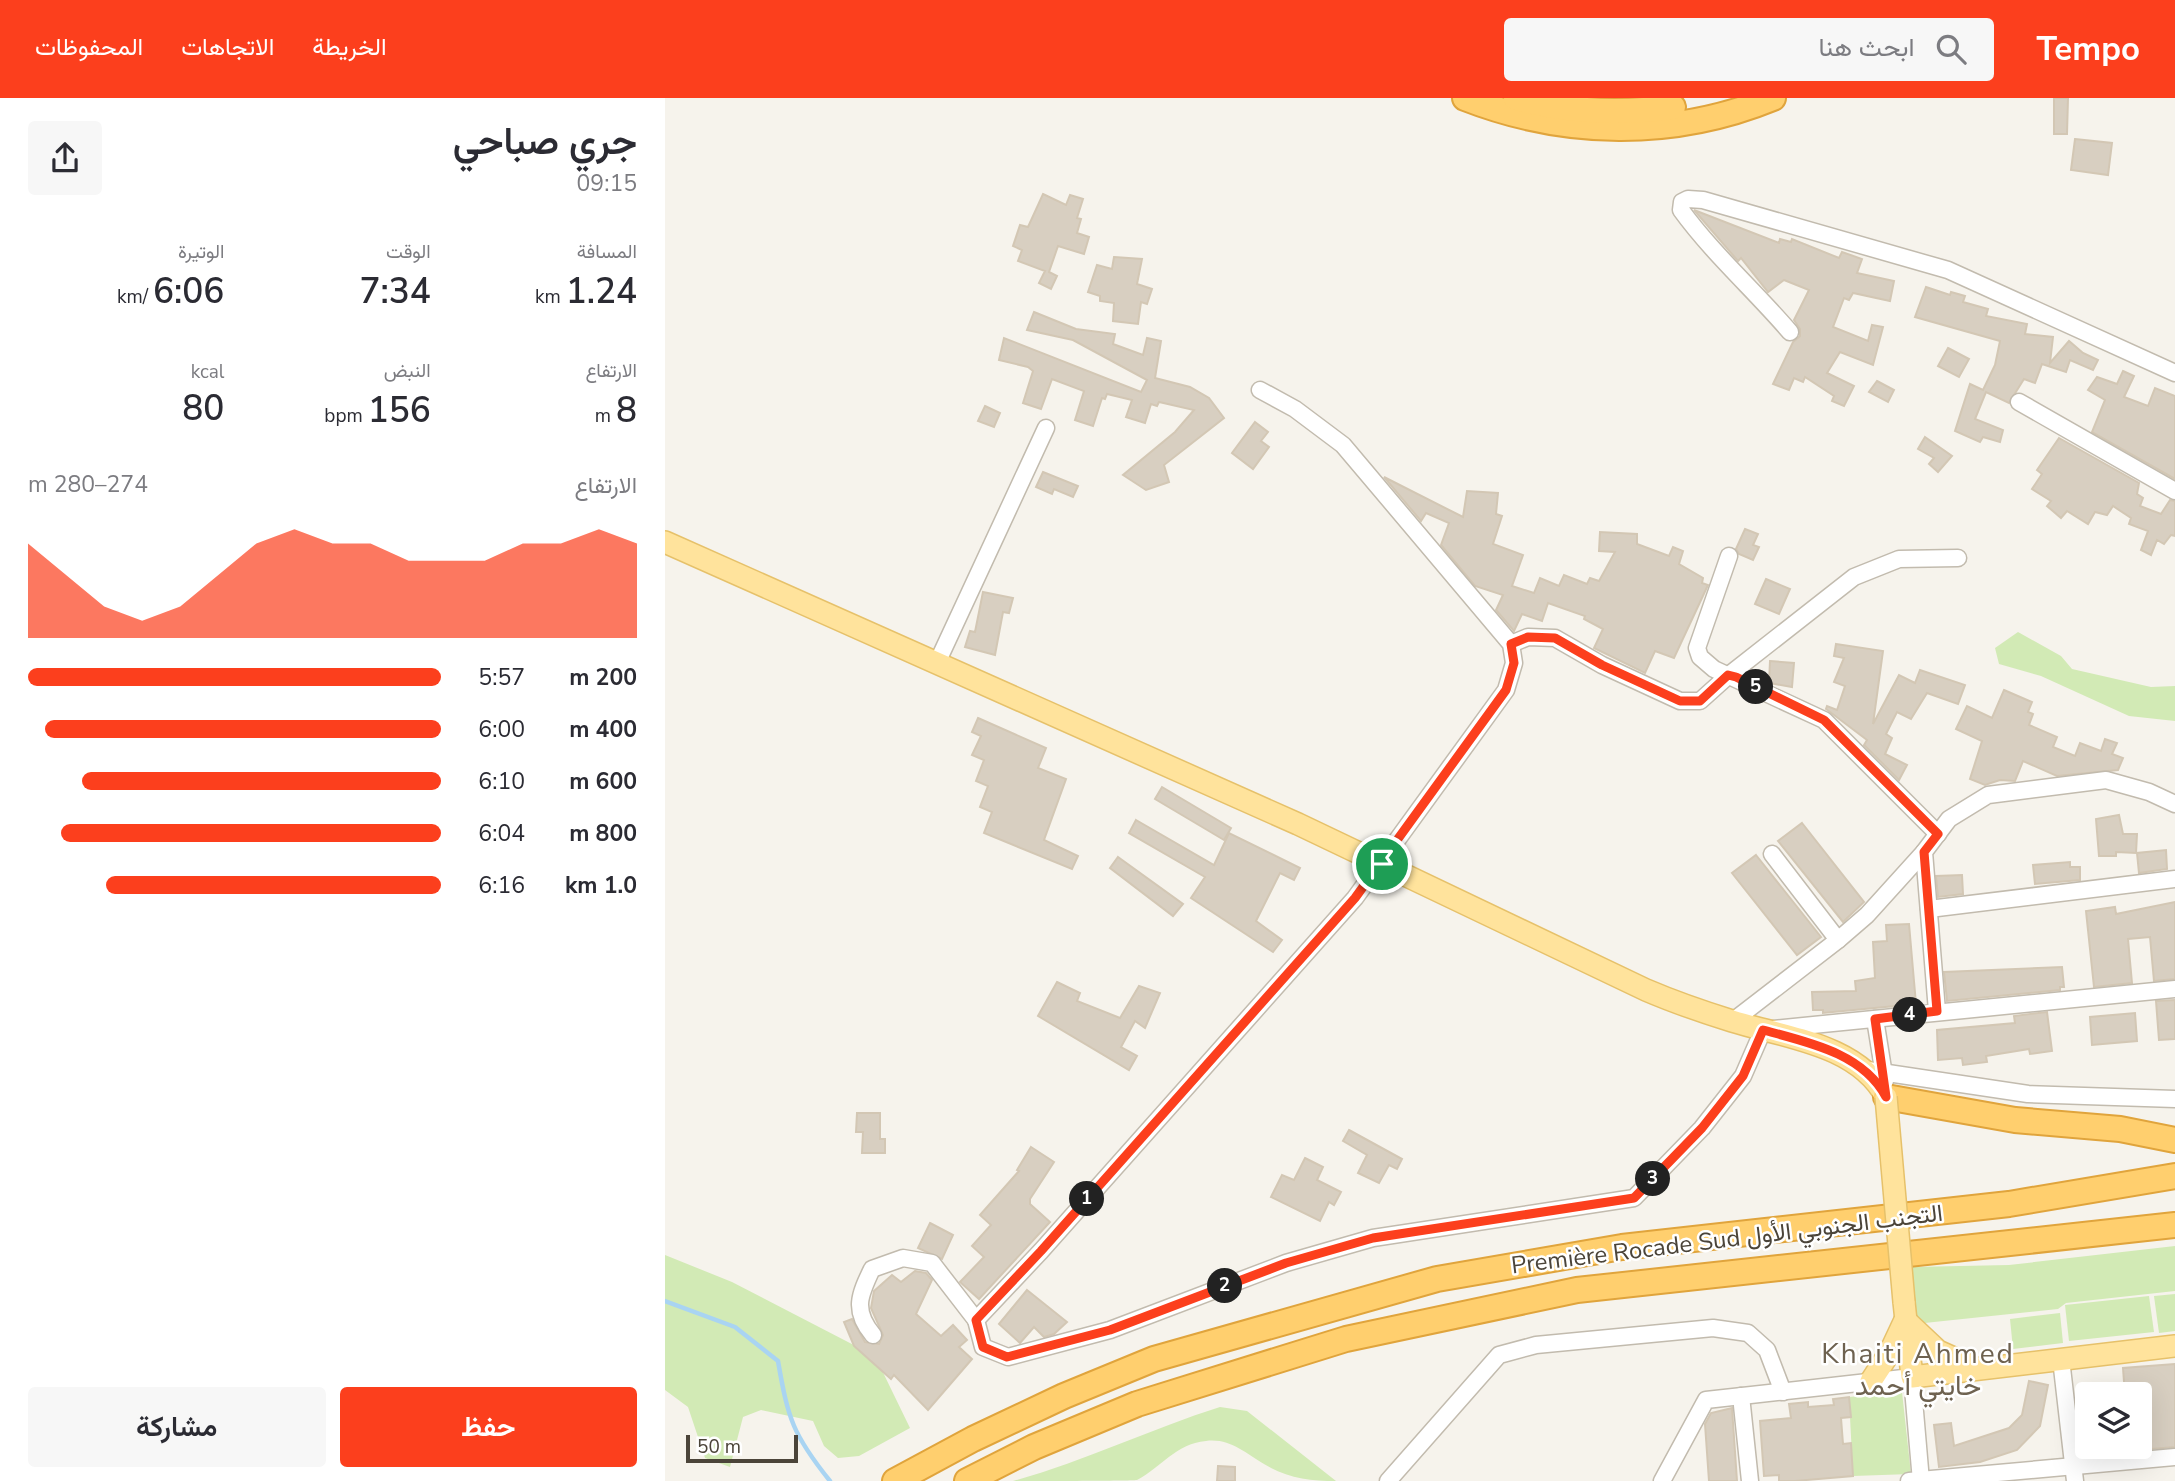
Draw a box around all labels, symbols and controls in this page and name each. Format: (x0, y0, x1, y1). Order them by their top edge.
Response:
search box (1504, 18, 1994, 81)
text: Tempo (2036, 27, 2140, 72)
text: ابحث هنا (1819, 30, 1914, 65)
icon: search (1932, 30, 1970, 68)
text: المحفوظات (35, 31, 143, 63)
text: الاتجاهات (181, 31, 274, 63)
text: الخريطة (312, 31, 387, 63)
text: جري صباحي (453, 116, 637, 167)
button: share (28, 121, 102, 195)
text: 09:15 (577, 168, 637, 199)
text: الوتيرة (178, 239, 224, 265)
text: الوقت (386, 239, 431, 265)
text: المسافة (577, 239, 637, 265)
text: 6:06 (153, 268, 224, 315)
text: 7:34 (359, 268, 431, 315)
text: 1.24 (566, 268, 637, 315)
text: /km (117, 284, 153, 310)
text: km (535, 284, 566, 310)
text: النبض (384, 358, 431, 384)
text: الارتفاع (585, 358, 637, 384)
text: kcal (191, 359, 224, 385)
text: 80 (182, 385, 224, 432)
text: 156 (368, 387, 431, 434)
text: 8 (616, 387, 637, 434)
text: bpm (324, 403, 368, 429)
text: m (595, 403, 616, 429)
text: 274–280 m (28, 469, 148, 500)
text: الارتفاع (575, 470, 637, 501)
text: 5:57 (478, 662, 525, 693)
text: 200 m (569, 662, 637, 693)
pin: 5 (1739, 670, 1773, 704)
text: 5 (1750, 673, 1761, 699)
text: 6:00 (478, 714, 525, 745)
text: 400 m (569, 714, 637, 745)
text: 6:10 (478, 766, 525, 797)
text: 600 m (569, 766, 637, 797)
text: 6:04 (478, 818, 525, 849)
text: 800 m (569, 818, 637, 849)
pin (1352, 834, 1412, 894)
icon: arrive (1363, 845, 1401, 883)
text: 6:16 (478, 870, 525, 901)
text: 1.0 km (565, 870, 637, 901)
pin: 4 (1893, 998, 1927, 1032)
text: 4 (1904, 1001, 1915, 1027)
pin: 3 (1635, 1162, 1671, 1196)
text: 3 (1647, 1165, 1658, 1191)
pin: 1 (1069, 1182, 1105, 1216)
text: 1 (1081, 1185, 1092, 1211)
street label: Première Rocade Sud التجنب الجنوبي الأول (1509, 1197, 1945, 1284)
pin: 2 (1207, 1268, 1243, 1304)
text: 2 (1219, 1272, 1230, 1298)
district label: Khaiti Ahmed خايتي أحمد (1821, 1335, 2015, 1408)
map controls (2075, 1382, 2152, 1459)
button: layers (2075, 1382, 2152, 1459)
button: مشاركة (28, 1387, 326, 1467)
button: حفظ (340, 1387, 637, 1467)
scale bar (686, 1432, 798, 1464)
text: 50 m (697, 1434, 741, 1460)

